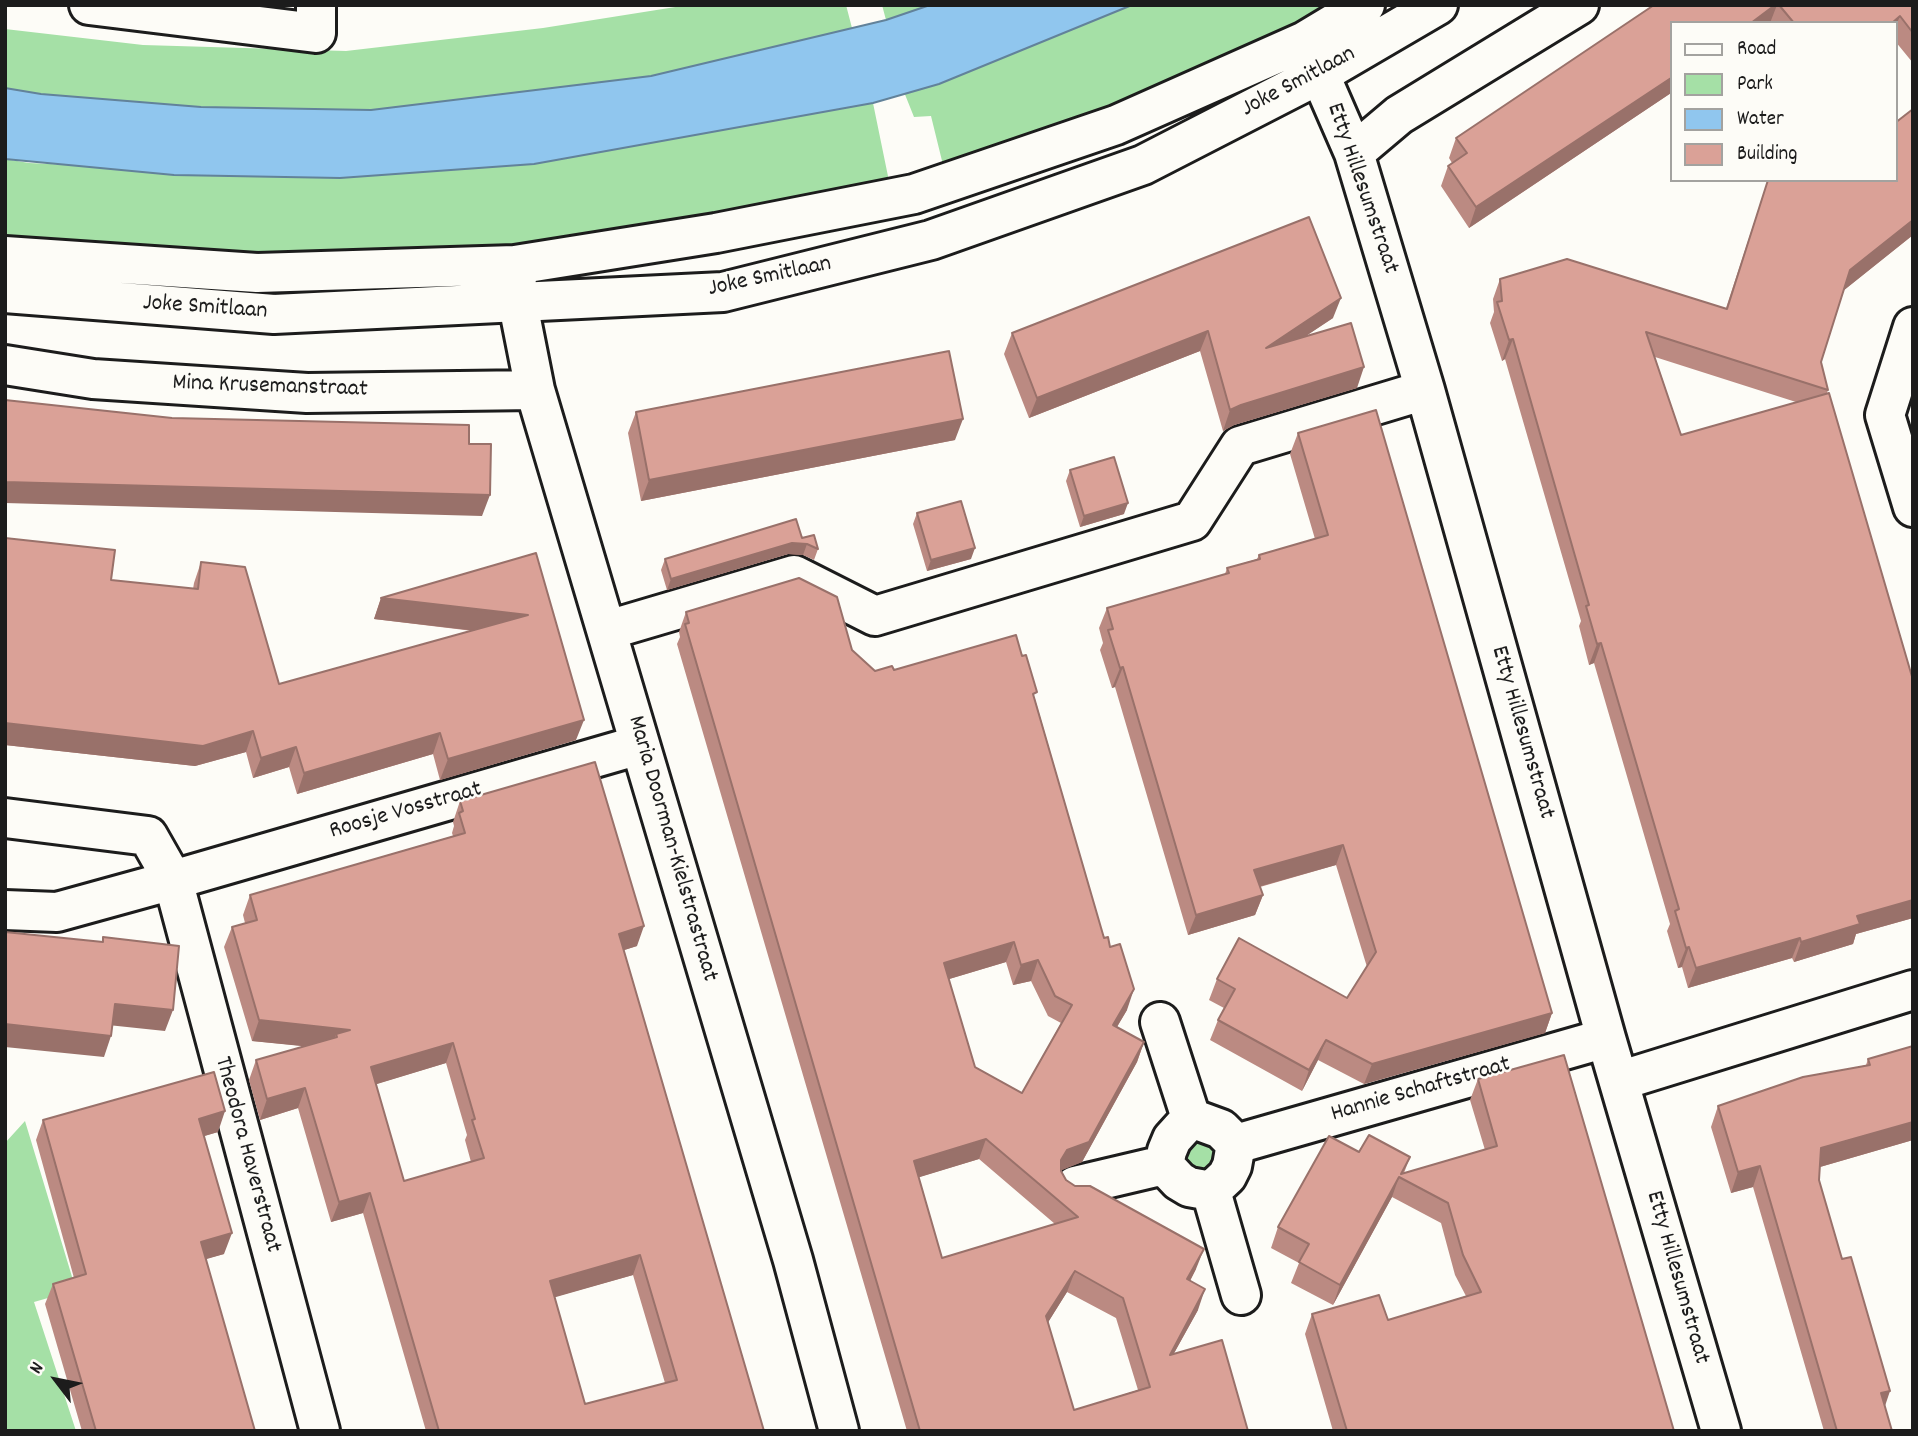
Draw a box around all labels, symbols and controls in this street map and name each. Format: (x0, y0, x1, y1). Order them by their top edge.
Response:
legend (1670, 21, 1897, 182)
text: Road (1737, 35, 1776, 65)
street label: Joke Smitlaan (1237, 41, 1361, 125)
text: Park (1737, 70, 1773, 100)
street label: Etty Hillesumstraat (1318, 100, 1404, 278)
text: Water (1737, 105, 1784, 135)
text: Building (1737, 140, 1797, 170)
street label: Joke Smitlaan (706, 251, 834, 305)
street label: Joke Smitlaan (142, 290, 268, 328)
street label: Mina Krusemanstraat (172, 370, 368, 406)
street label: Etty Hillesumstraat (1483, 643, 1559, 823)
street label: Maria Doorman-Kielstrastraat (619, 713, 723, 985)
street label: Roosje Vosstraat (327, 777, 485, 847)
street label: Hannie Schaftstraat (1328, 1052, 1514, 1130)
street label: Theodora Haverstraat (206, 1054, 286, 1256)
street label: Etty Hillesumstraat (1638, 1188, 1714, 1368)
north arrow (21, 1345, 91, 1415)
text: N (24, 1357, 52, 1380)

